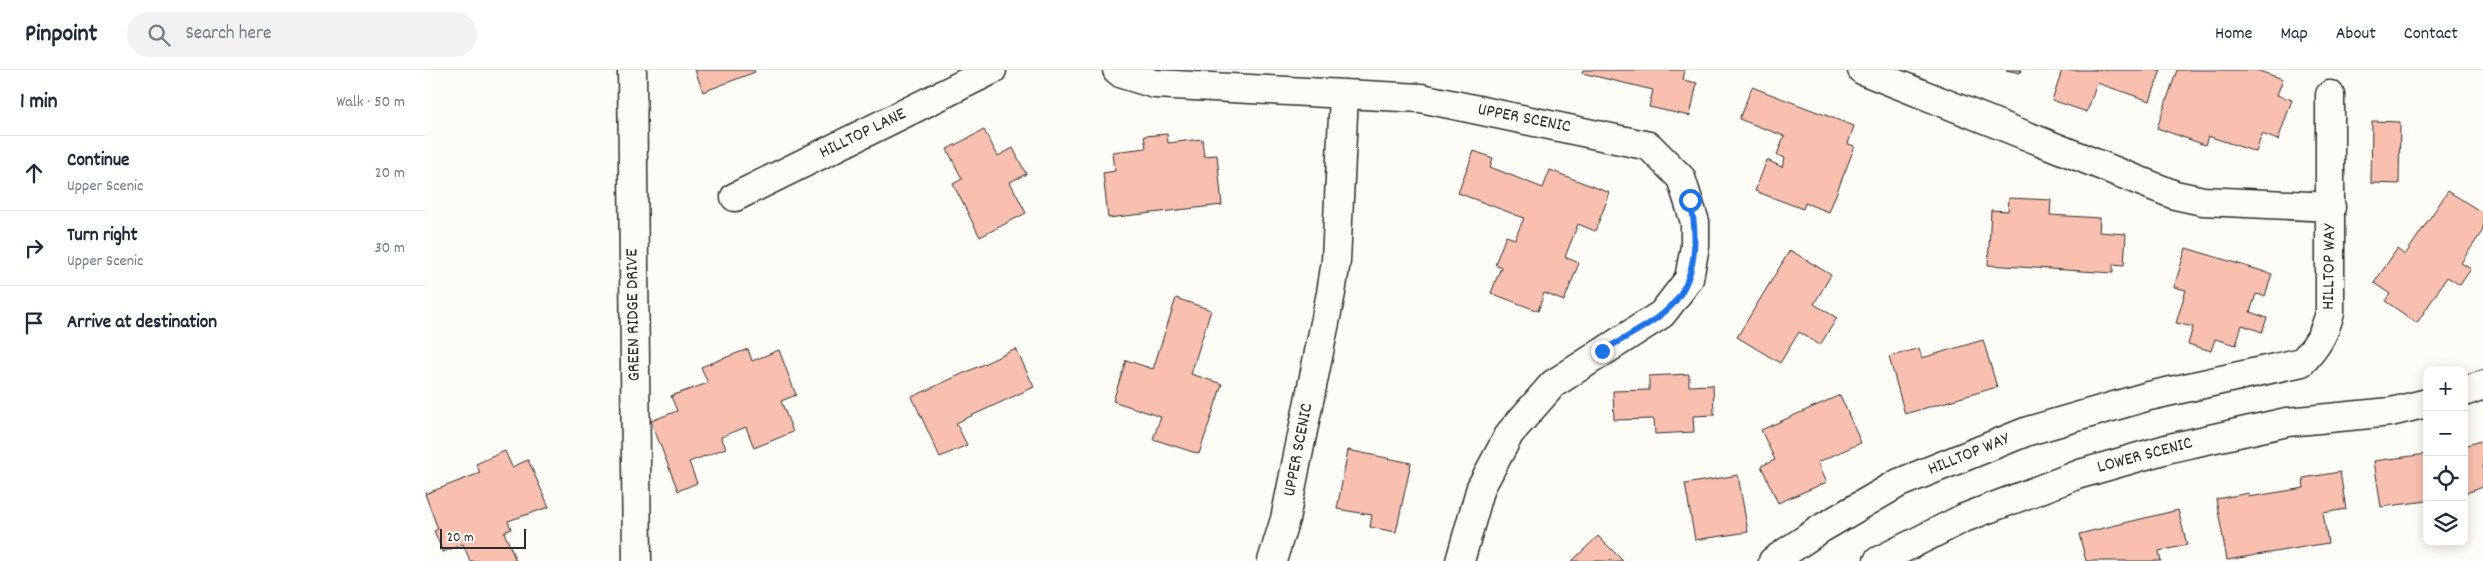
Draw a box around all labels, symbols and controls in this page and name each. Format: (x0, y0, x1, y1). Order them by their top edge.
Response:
search box (127, 12, 477, 57)
text: Pinpoint (25, 18, 97, 52)
icon: search (145, 21, 173, 49)
text: Search here (185, 21, 271, 48)
text: Home (2215, 22, 2252, 47)
text: Map (2280, 22, 2308, 47)
text: About (2336, 22, 2376, 47)
text: Contact (2404, 22, 2458, 47)
text: 1 min (20, 88, 57, 118)
text: Walk · 50 m (336, 91, 405, 114)
street label: UPPER SCENIC (1475, 98, 1573, 140)
street label: HILLTOP LANE (815, 102, 911, 166)
text: Continue (67, 148, 129, 175)
icon: ahead (20, 159, 48, 187)
text: 20 m (375, 162, 405, 185)
text: Upper Scenic (67, 175, 143, 198)
route start (1679, 189, 1702, 212)
street label: HILLTOP WAY (2317, 222, 2343, 310)
text: Turn right (67, 223, 138, 250)
icon: right (20, 234, 48, 262)
text: 30 m (375, 237, 405, 260)
street label: GREEN RIDGE DRIVE (620, 248, 648, 382)
text: Upper Scenic (67, 250, 143, 273)
icon: arrive (20, 309, 48, 337)
text: Arrive at destination (67, 310, 217, 337)
route end (1591, 340, 1614, 363)
map controls (2423, 366, 2468, 546)
button: + (2423, 366, 2468, 411)
street label: UPPER SCENIC (1278, 401, 1320, 499)
button: − (2423, 411, 2468, 456)
street label: HILLTOP WAY (1924, 427, 2015, 483)
street label: LOWER SCENIC (2095, 431, 2195, 481)
button: locate (2423, 456, 2468, 501)
button: layers (2423, 501, 2468, 546)
scale bar (440, 526, 526, 549)
text: 20 m (447, 528, 474, 548)

